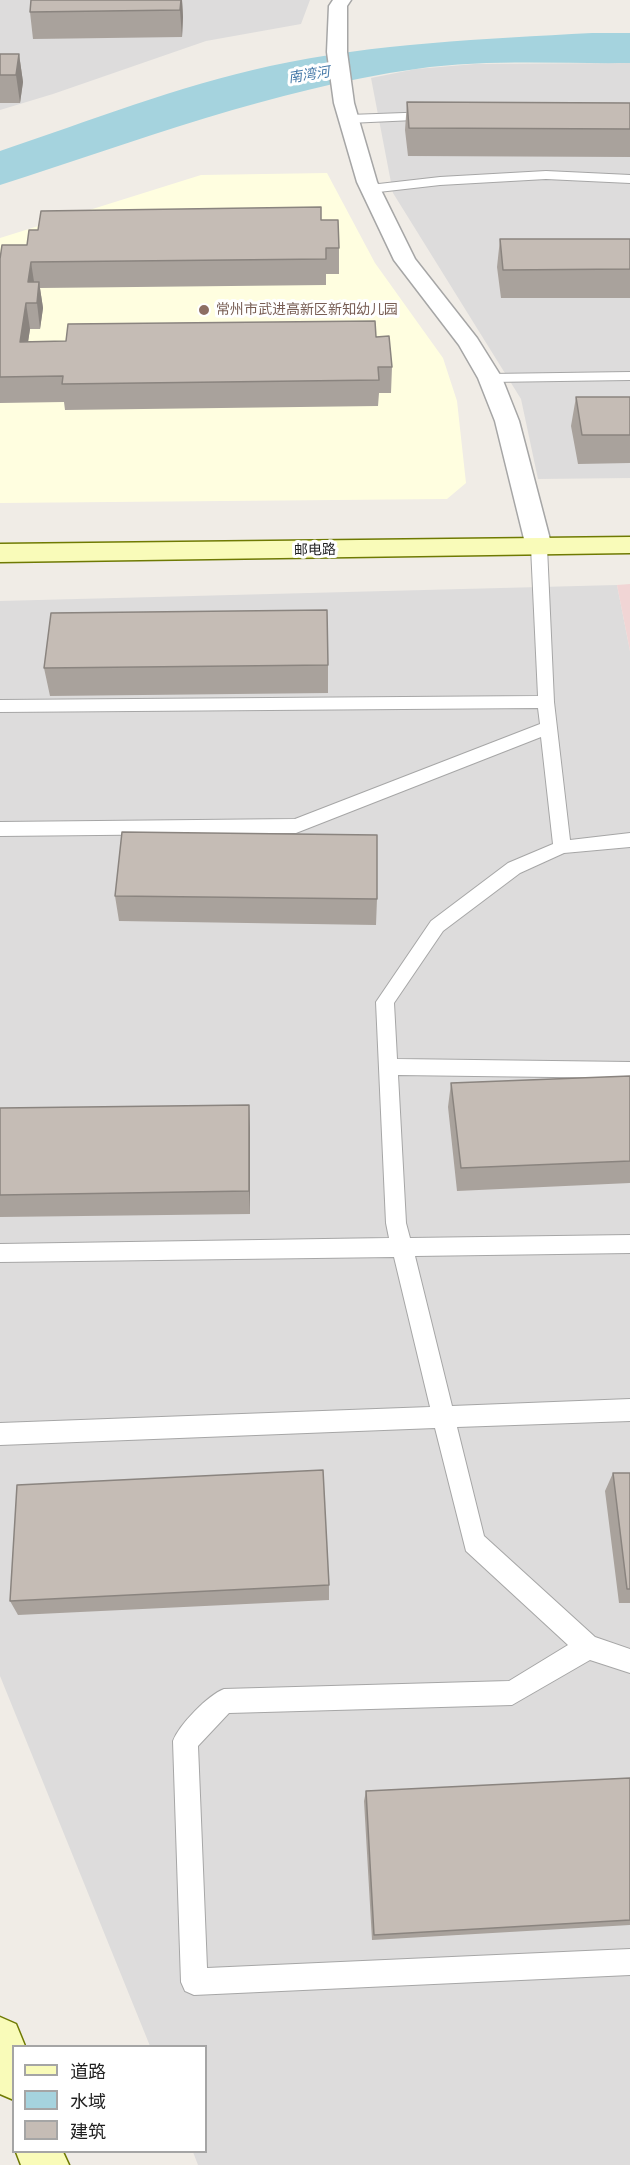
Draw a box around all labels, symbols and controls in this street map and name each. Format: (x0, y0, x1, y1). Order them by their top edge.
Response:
water label: 南湾河 (287, 63, 331, 87)
place label: 常州市武进高新区新知幼儿园 (216, 302, 398, 318)
marker: 常州市武进高新区新知幼儿园 (197, 303, 211, 317)
street label: 邮电路 (294, 541, 336, 559)
legend (12, 2045, 207, 2153)
text: 道路 (70, 2061, 106, 2082)
text: 水域 (70, 2091, 106, 2112)
text: 建筑 (70, 2121, 106, 2142)

